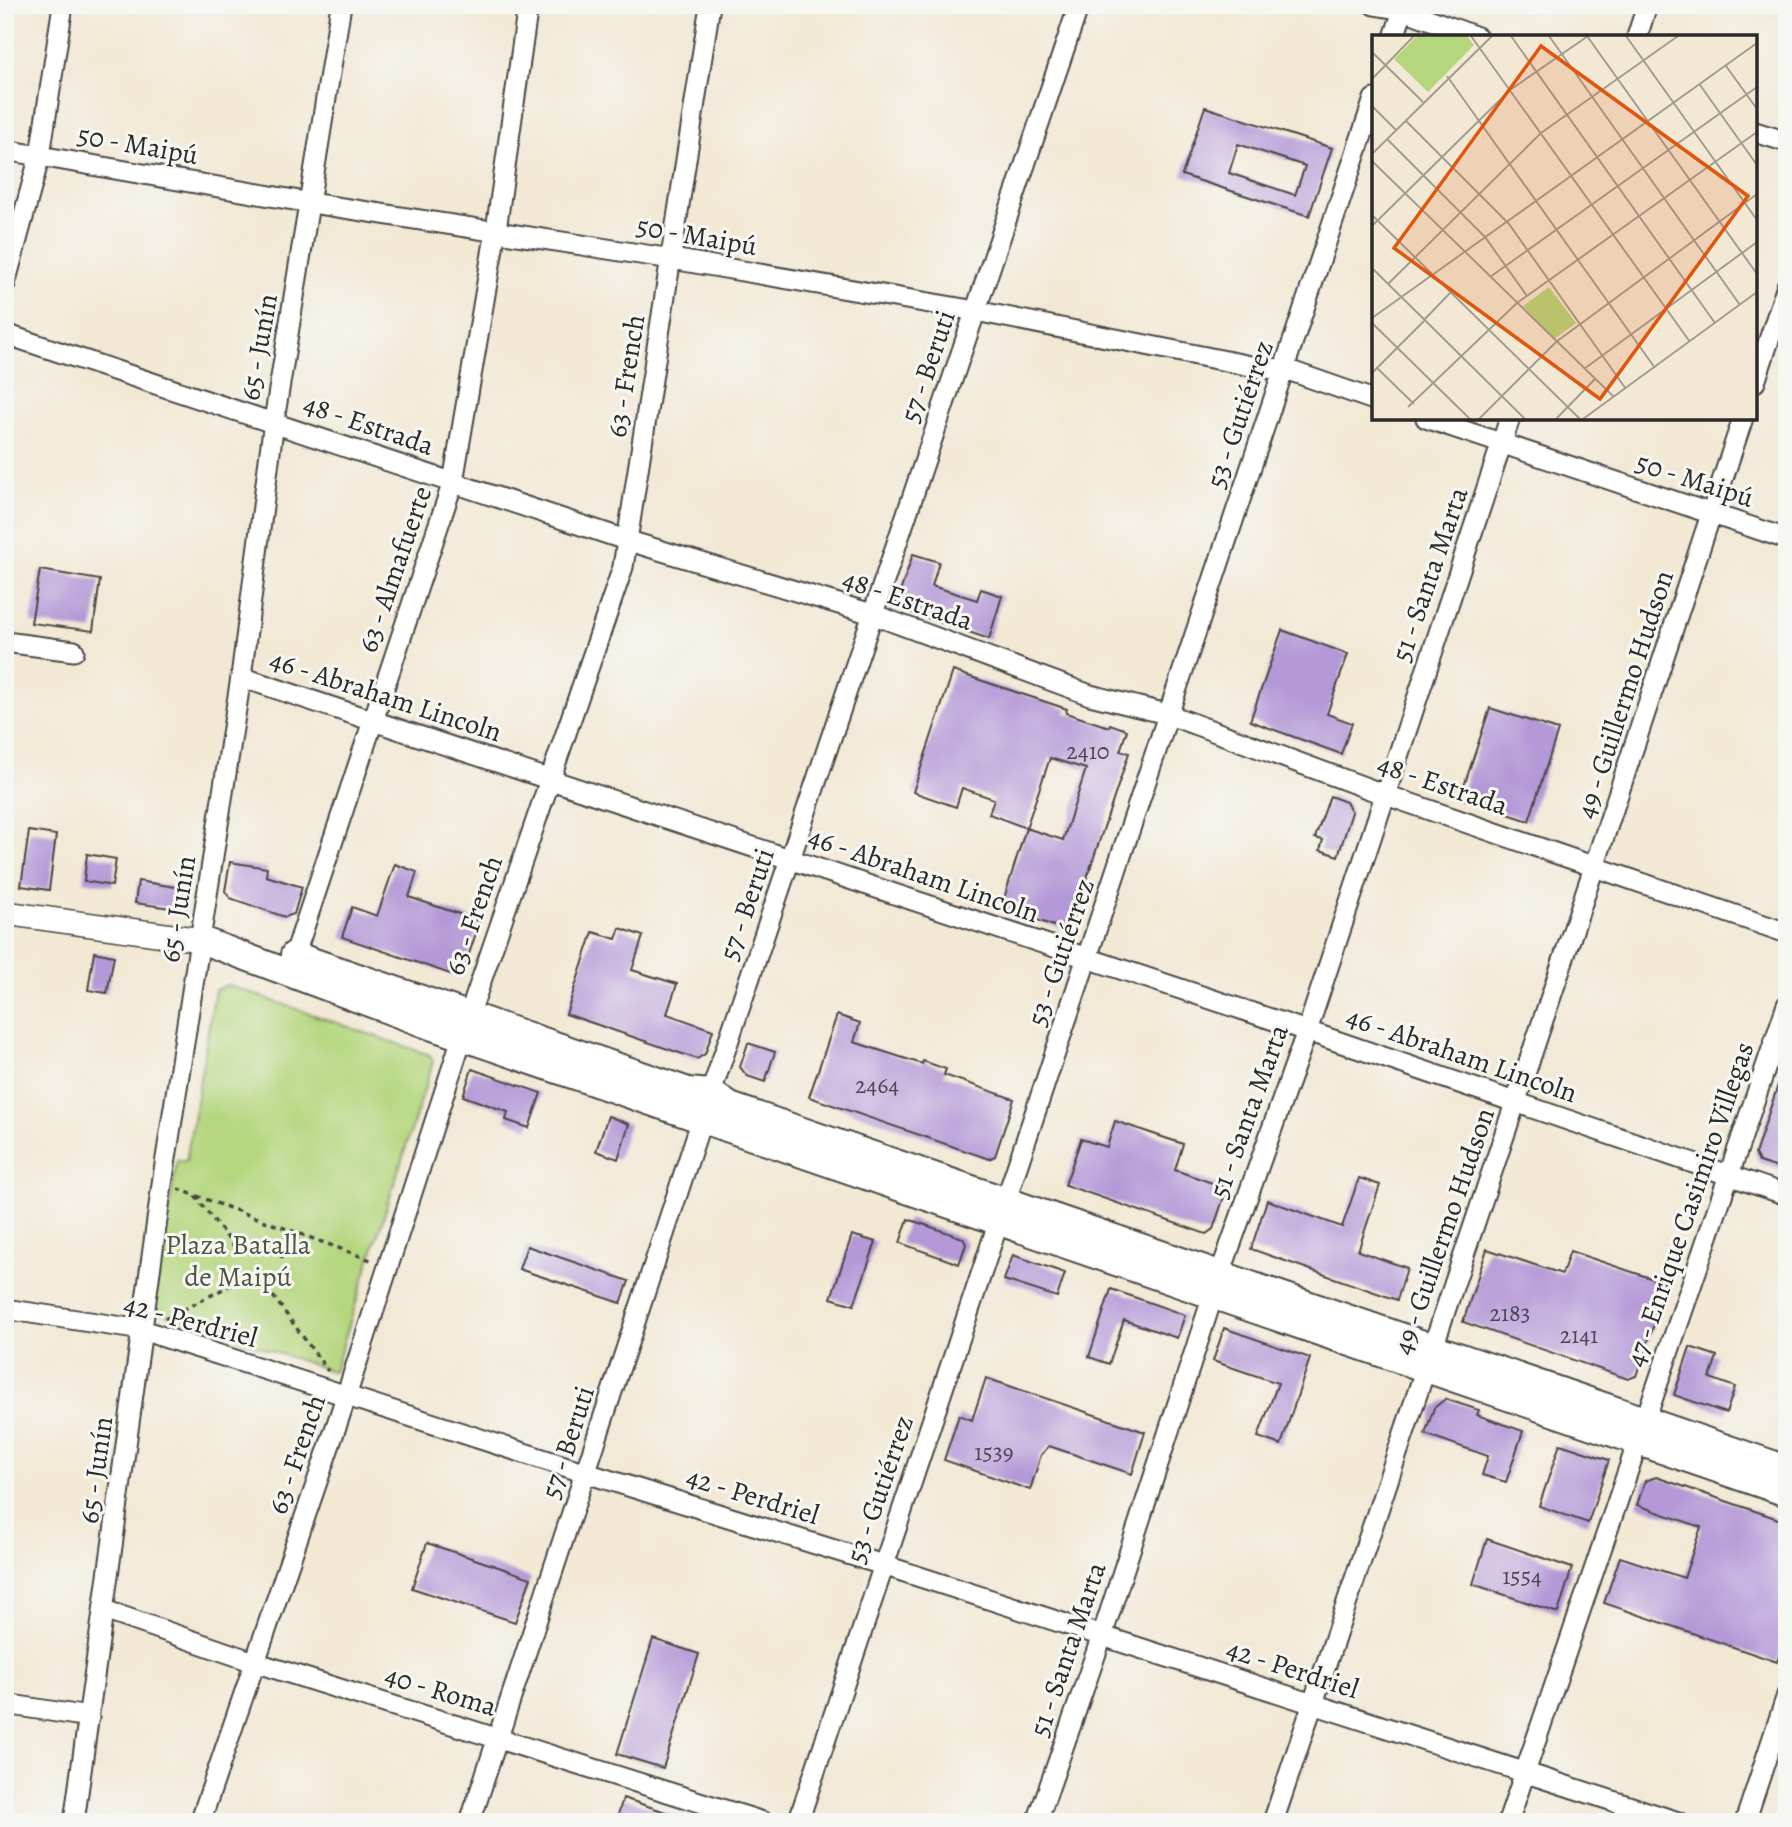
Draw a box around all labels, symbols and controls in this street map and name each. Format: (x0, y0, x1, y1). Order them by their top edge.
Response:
inset map (1372, 35, 1757, 420)
street label: 50 - Maipú (75, 116, 202, 174)
street label: 50 - Maipú (634, 207, 761, 265)
street label: 65 - Junín (231, 291, 287, 403)
street label: 57 - Beruti (891, 305, 965, 428)
street label: 63 - French (598, 312, 654, 440)
street label: 53 - Gutiérrez (1197, 335, 1283, 493)
street label: 48 - Estrada (298, 385, 439, 465)
street label: 50 - Maipú (1631, 443, 1759, 517)
street label: 63 - Almafuerte (349, 481, 441, 658)
street label: 51 - Santa Marta (1382, 482, 1478, 667)
street label: 48 - Estrada (837, 560, 978, 640)
street label: 49 - Guillermo Hudson (1567, 565, 1683, 823)
street label: 46 - Abraham Lincoln (265, 641, 506, 751)
house number: 2410 (1066, 735, 1110, 767)
street label: 48 - Estrada (1372, 745, 1513, 825)
street label: 46 - Abraham Lincoln (803, 818, 1044, 932)
street label: 57 - Beruti (710, 843, 784, 966)
street label: 63 - French (436, 850, 512, 980)
street label: 65 - Junín (151, 853, 205, 965)
street label: 53 - Gutiérrez (1018, 873, 1104, 1031)
street label: 46 - Abraham Lincoln (1341, 998, 1582, 1112)
street label: 51 - Santa Marta (1200, 1019, 1298, 1203)
street label: 47 - Enrique Casimiro Villegas (1616, 1037, 1763, 1372)
house number: 2464 (855, 1069, 899, 1101)
street label: 49 - Guillermo Hudson (1384, 1103, 1504, 1360)
park label: Plaza Batalla de Maipú (165, 1226, 311, 1296)
street label: 42 - Perdriel (120, 1285, 262, 1357)
house number: 2183 (1489, 1297, 1531, 1329)
house number: 2141 (1560, 1319, 1598, 1351)
street label: 57 - Beruti (532, 1381, 604, 1504)
street label: 63 - French (259, 1389, 335, 1519)
street label: 53 - Gutiérrez (837, 1410, 923, 1568)
street label: 65 - Junín (70, 1414, 122, 1526)
house number: 1539 (974, 1436, 1014, 1468)
street label: 42 - Perdriel (682, 1458, 824, 1534)
street label: 51 - Santa Marta (1020, 1557, 1116, 1742)
house number: 1554 (1502, 1560, 1542, 1592)
street label: 42 - Perdriel (1222, 1630, 1364, 1708)
street label: 40 - Roma (380, 1656, 501, 1726)

